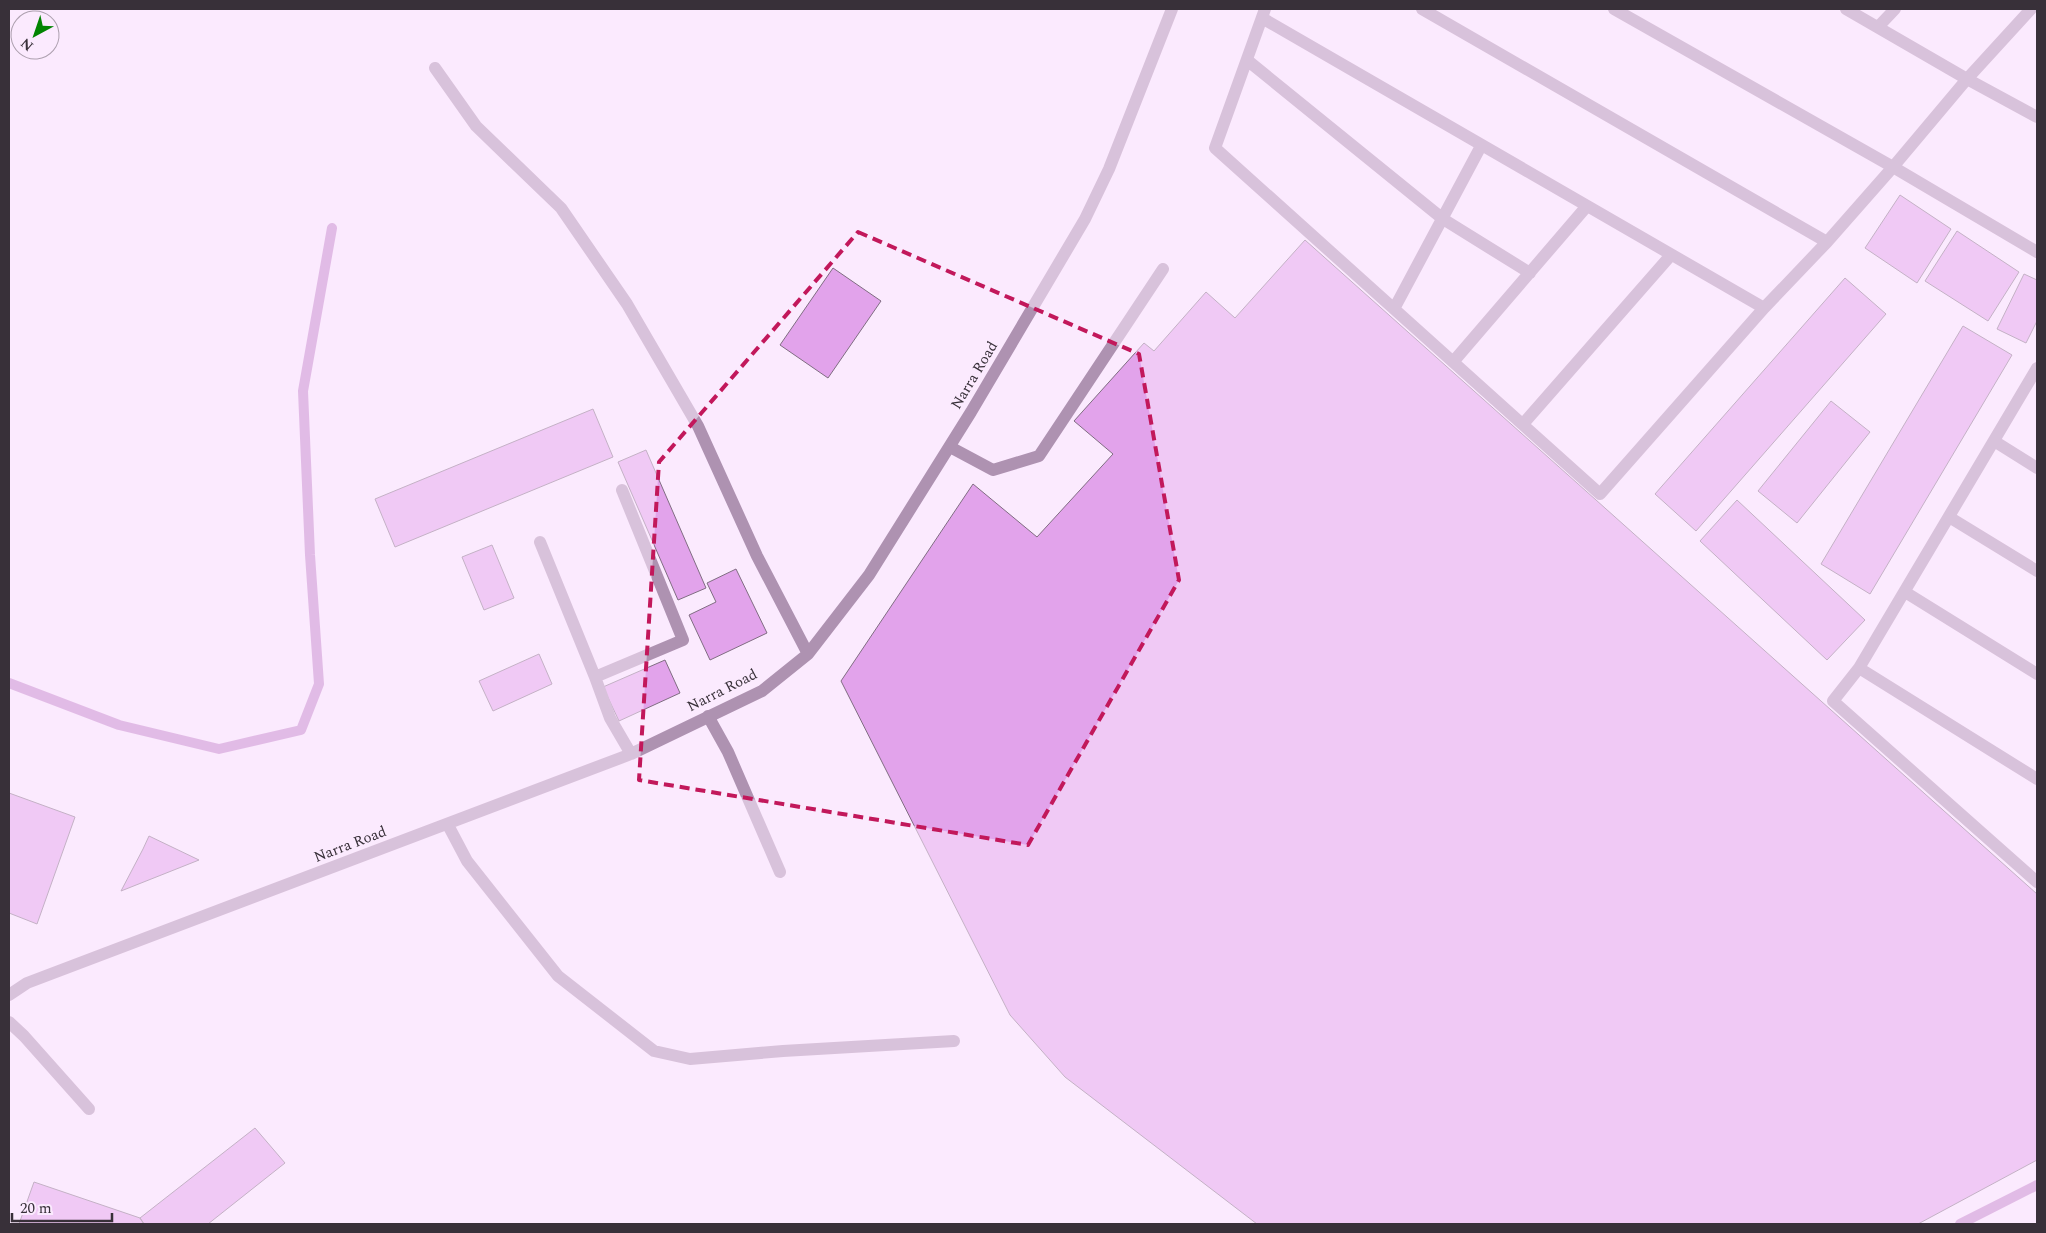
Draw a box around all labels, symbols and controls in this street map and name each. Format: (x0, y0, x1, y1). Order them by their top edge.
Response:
north arrow (10, 10, 60, 60)
text: N (16, 33, 38, 56)
street label: Narra Road (945, 337, 1004, 414)
street label: Narra Road (683, 663, 761, 718)
street label: Narra Road (311, 820, 390, 869)
scale bar (12, 1190, 112, 1222)
text: 20 m (20, 1197, 52, 1220)

